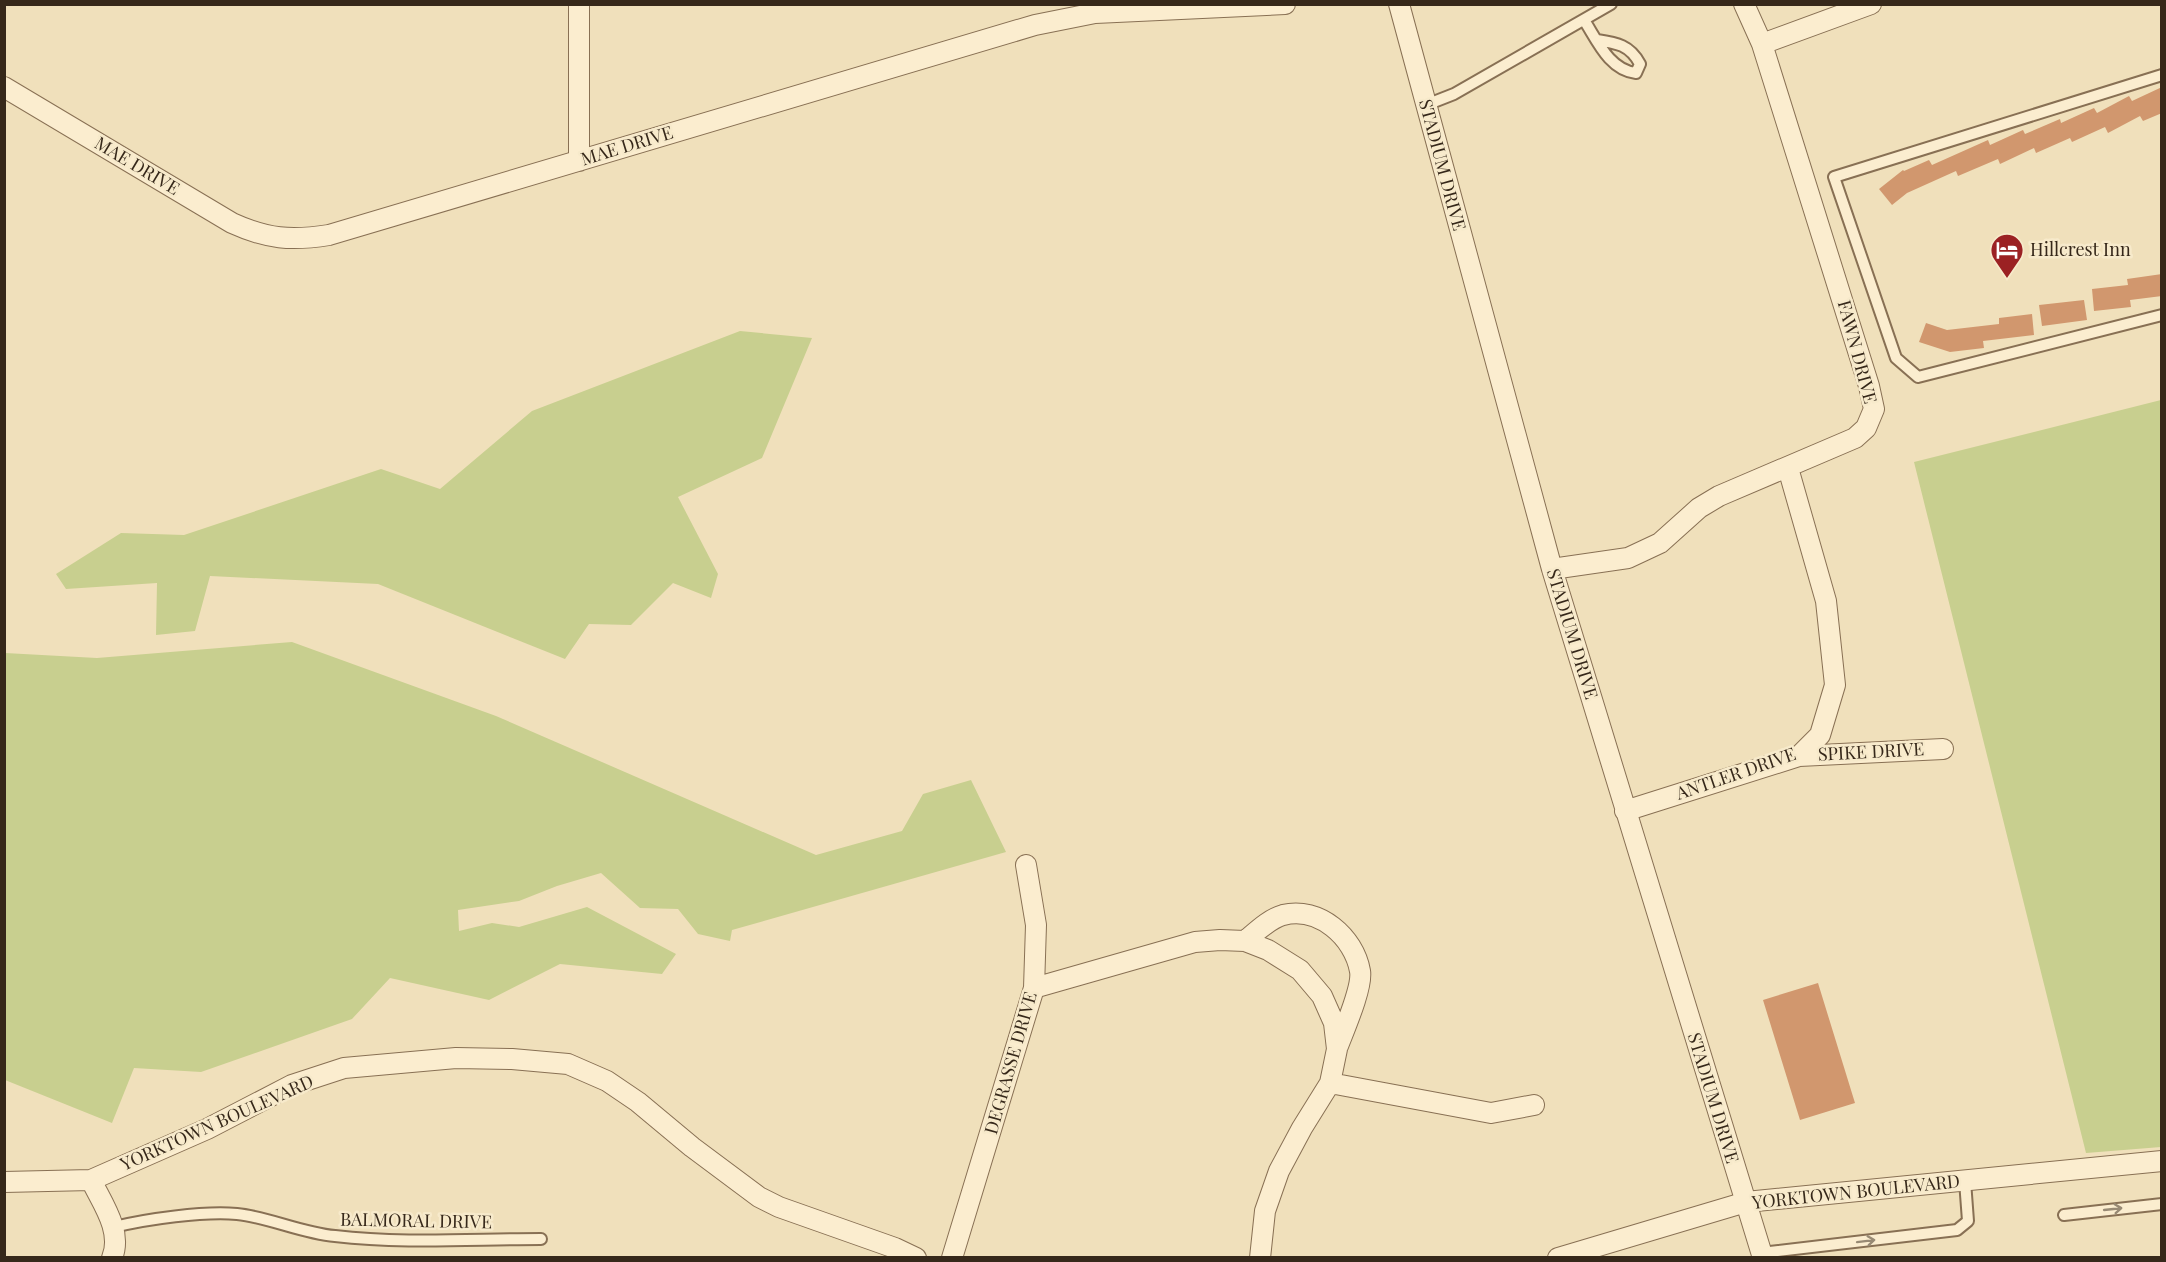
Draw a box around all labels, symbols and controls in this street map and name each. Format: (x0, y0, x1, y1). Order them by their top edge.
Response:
street label: STADIUM DRIVE (1414, 96, 1472, 233)
street label: MAE DRIVE (578, 120, 676, 170)
street label: MAE DRIVE (91, 130, 184, 200)
hotel icon: Hillcrest Inn (1989, 232, 2025, 279)
place label: Hillcrest Inn (2030, 237, 2131, 261)
street label: FAWN DRIVE (1833, 297, 1883, 406)
street label: STADIUM DRIVE (1542, 565, 1604, 702)
street label: SPIKE DRIVE (1817, 736, 1925, 766)
street label: ANTLER DRIVE (1672, 741, 1799, 805)
street label: DEGRASSE DRIVE (978, 989, 1042, 1137)
street label: STADIUM DRIVE (1683, 1029, 1745, 1166)
street label: YORKTOWN BOULEVARD (115, 1069, 317, 1176)
street label: YORKTOWN BOULEVARD (1750, 1168, 1961, 1214)
one-way arrow (2102, 1203, 2122, 1214)
street label: BALMORAL DRIVE (340, 1207, 492, 1233)
one-way arrow (1856, 1235, 1876, 1246)

